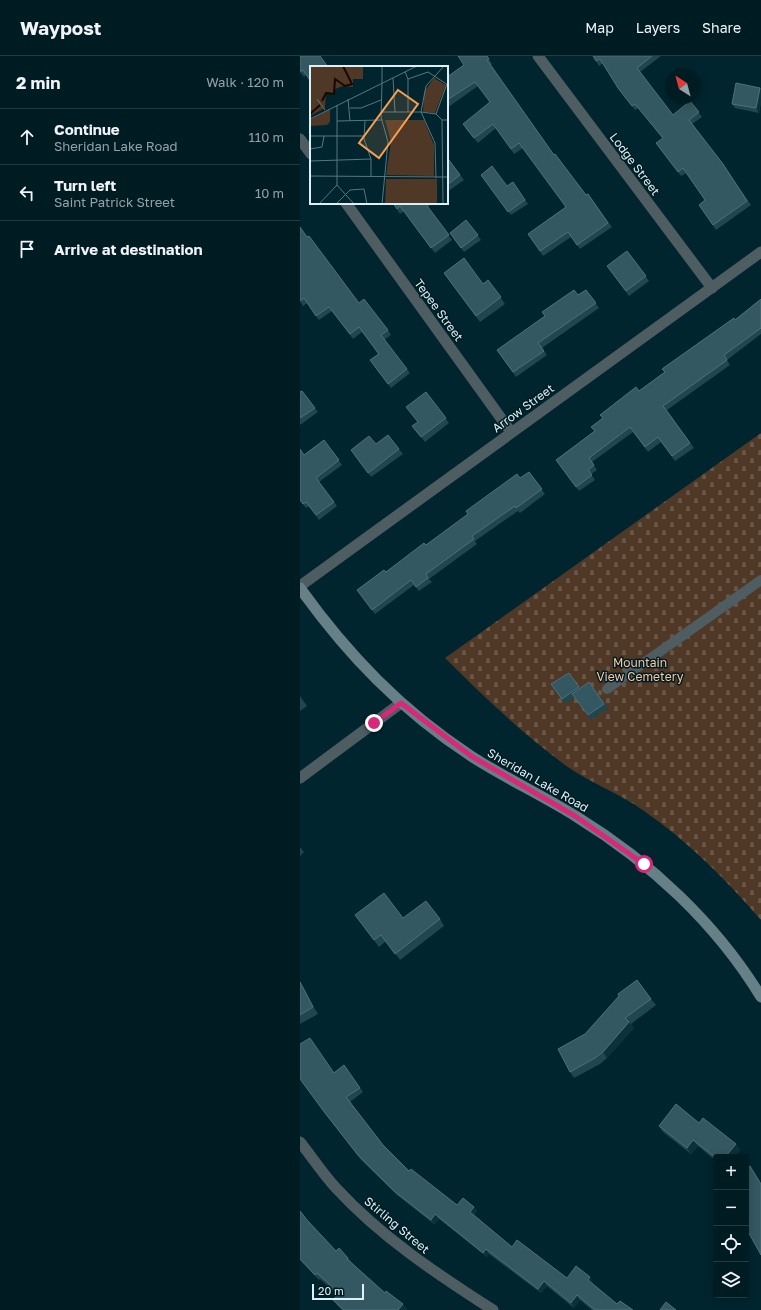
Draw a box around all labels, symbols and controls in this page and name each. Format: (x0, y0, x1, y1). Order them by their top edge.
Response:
text: Waypost (20, 16, 101, 39)
text: Map (585, 19, 614, 36)
text: Layers (636, 19, 680, 36)
text: Share (702, 19, 741, 36)
inset map (310, 66, 448, 204)
north arrow (665, 68, 701, 104)
text: 2 min (16, 72, 60, 93)
text: Walk · 120 m (206, 74, 284, 90)
text: Continue (54, 120, 120, 138)
icon: ahead (16, 126, 38, 148)
text: 110 m (249, 129, 284, 145)
street label: Lodge Street (607, 130, 663, 198)
text: Sheridan Lake Road (54, 138, 178, 154)
text: Turn left (54, 176, 116, 194)
icon: left (16, 182, 38, 204)
text: 10 m (255, 185, 284, 201)
text: Saint Patrick Street (54, 194, 175, 210)
icon: arrive (16, 238, 38, 260)
text: Arrive at destination (54, 240, 203, 258)
street label: Tepee Street (411, 276, 467, 344)
street label: Arrow Street (489, 380, 557, 435)
park label: Mountain View Cemetery (596, 655, 684, 684)
route end (365, 714, 383, 732)
street label: Sheridan Lake Road (485, 745, 591, 815)
route start (635, 855, 653, 873)
map controls (713, 1154, 749, 1298)
button: + (713, 1154, 749, 1190)
button: − (713, 1190, 749, 1226)
street label: Stirling Street (361, 1193, 433, 1257)
button: locate (713, 1226, 749, 1262)
button: layers (713, 1262, 749, 1298)
scale bar (312, 1282, 364, 1301)
text: 20 m (318, 1284, 344, 1297)

